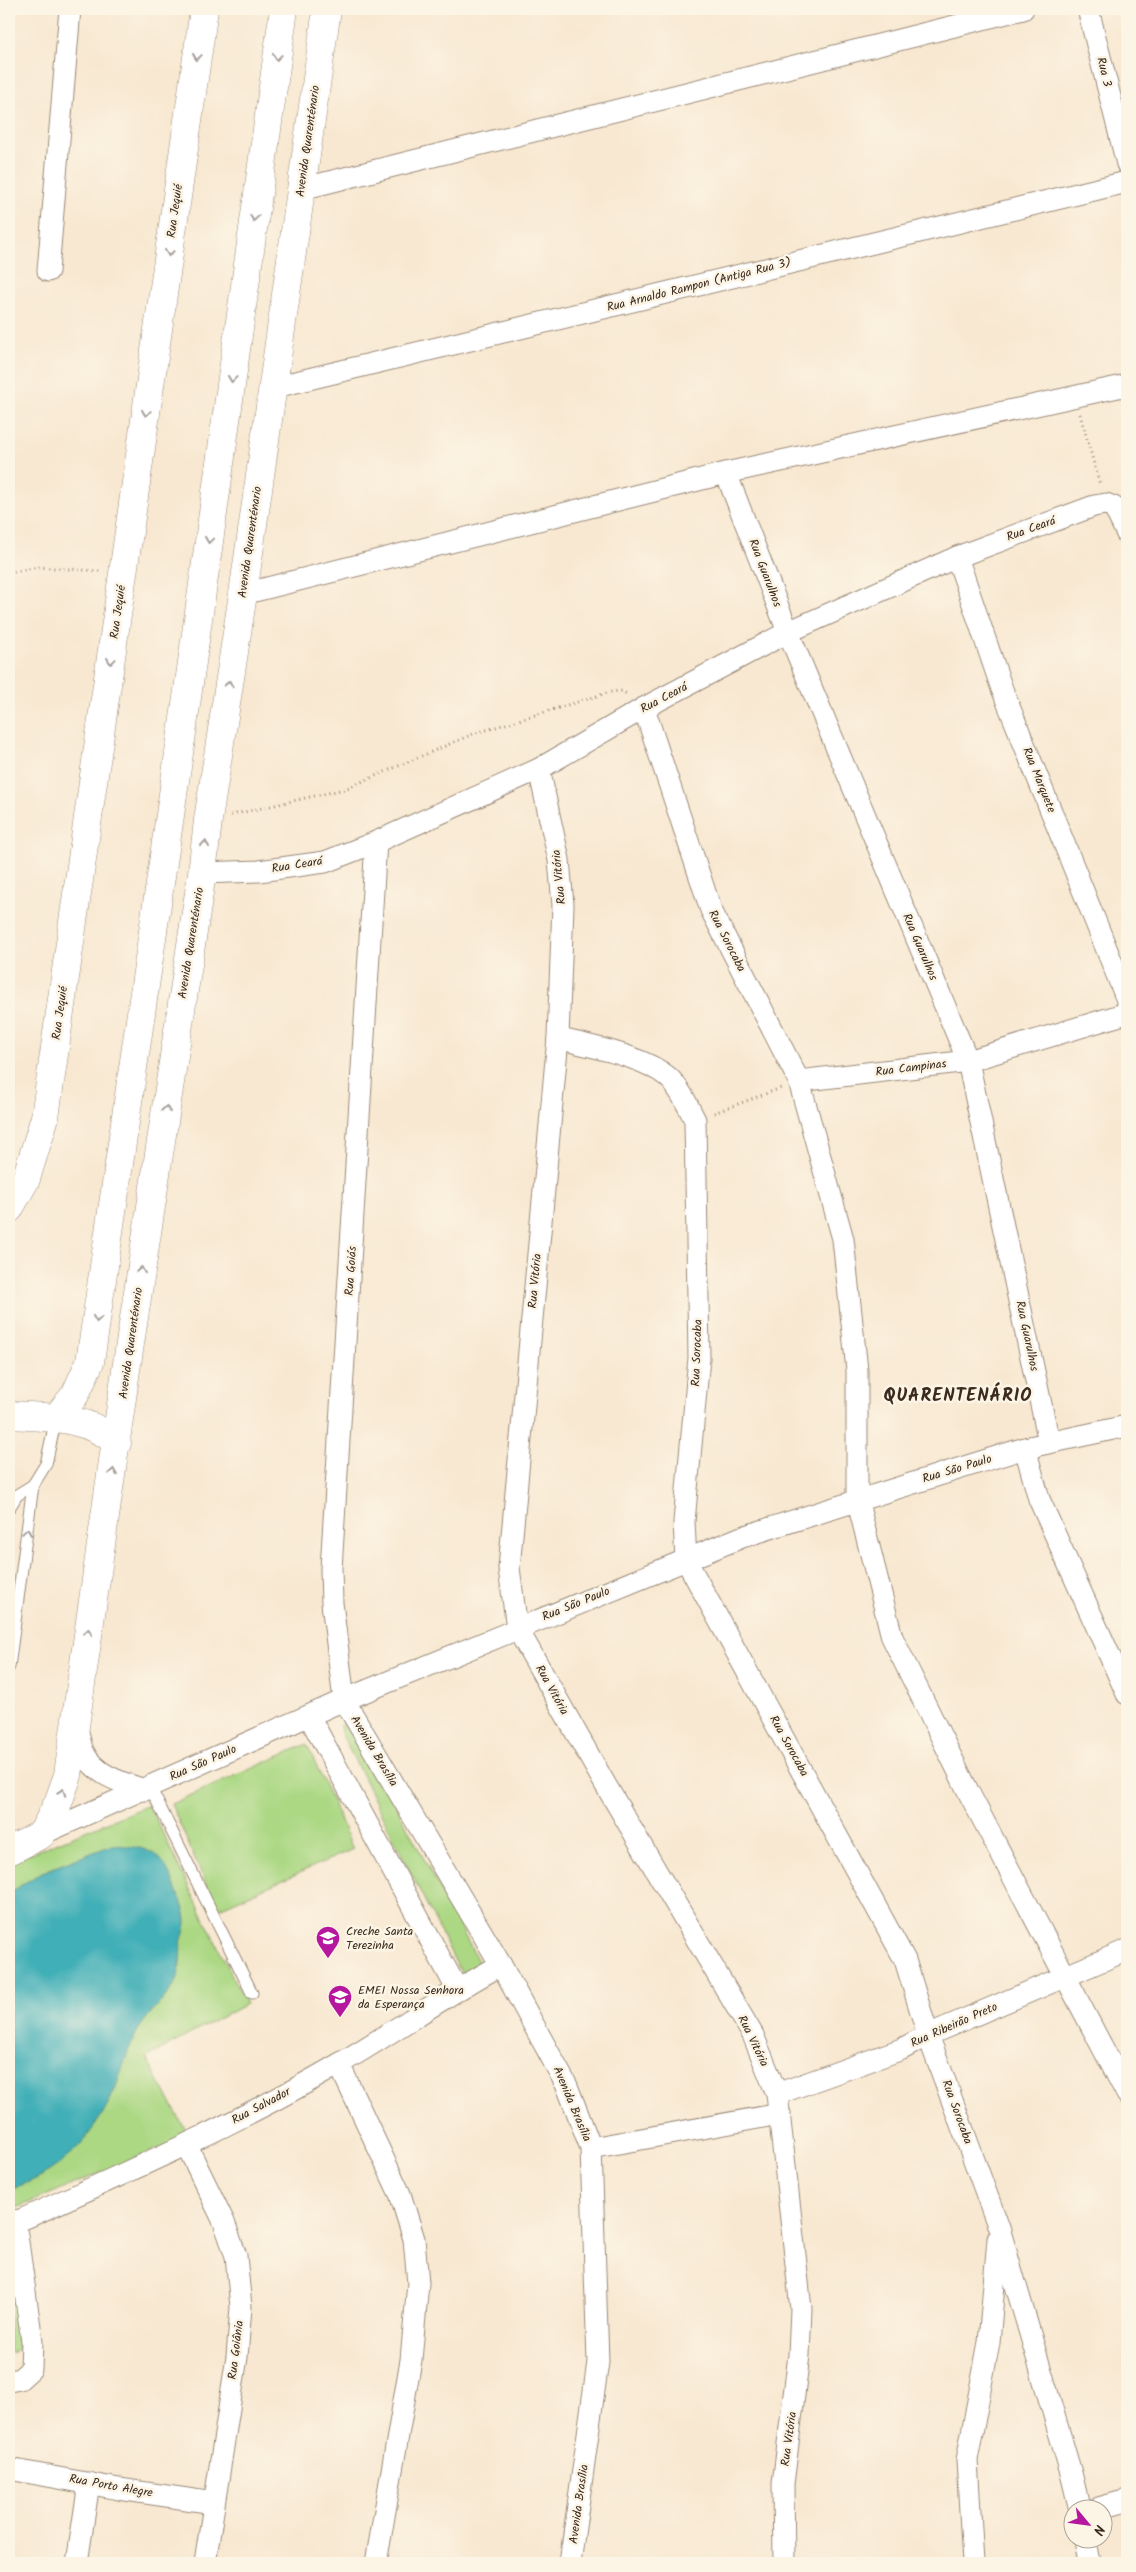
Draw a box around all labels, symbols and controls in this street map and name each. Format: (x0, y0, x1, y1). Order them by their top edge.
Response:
one-way arrow (192, 53, 202, 61)
one-way arrow (272, 53, 283, 61)
street label: Rua 3 (1091, 55, 1117, 89)
street label: Avenida Quarenténario (291, 84, 325, 198)
street label: Rua Jequié (162, 182, 188, 239)
one-way arrow (249, 214, 260, 222)
one-way arrow (164, 249, 175, 257)
street label: Rua Arnaldo Rampon (Antiga Rua 3) (605, 253, 793, 317)
one-way arrow (227, 375, 238, 383)
one-way arrow (141, 410, 152, 418)
street label: Avenida Quarenténario (233, 485, 267, 599)
street label: Rua Ceará (1004, 511, 1059, 547)
one-way arrow (205, 536, 215, 544)
street label: Rua Guarulhos (743, 536, 787, 610)
street label: Rua Jequié (105, 583, 131, 640)
one-way arrow (106, 657, 117, 665)
street label: Rua Ceará (637, 677, 692, 718)
one-way arrow (223, 679, 234, 687)
street label: Rua Marquete (1017, 744, 1061, 816)
one-way arrow (199, 840, 210, 848)
street label: Rua Vitória (547, 848, 571, 905)
street label: Rua Ceará (270, 851, 325, 878)
street label: Avenida Quarenténario (173, 886, 209, 1000)
street label: Rua Sorocaba (703, 907, 751, 976)
street label: Rua Guarulhos (897, 910, 943, 984)
street label: Rua Jequié (47, 984, 73, 1041)
street label: Rua Campinas (874, 1054, 948, 1082)
one-way arrow (160, 1105, 170, 1113)
street label: Rua Goiás (340, 1246, 362, 1296)
street label: Rua Vitória (523, 1252, 547, 1309)
one-way arrow (136, 1265, 146, 1274)
street label: Avenida Quarenténario (114, 1286, 148, 1400)
street label: Rua Guarulhos (1010, 1299, 1044, 1373)
one-way arrow (92, 1315, 102, 1323)
street label: Rua Sorocaba (686, 1319, 708, 1387)
district label: QUARENTENÁRIO (884, 1382, 1032, 1411)
street label: Rua São Paulo (920, 1449, 994, 1489)
one-way arrow (107, 1467, 117, 1476)
one-way arrow (21, 1528, 32, 1536)
street label: Rua São Paulo (539, 1582, 613, 1626)
one-way arrow (83, 1628, 93, 1637)
street label: Rua Vitória (530, 1661, 574, 1719)
street label: Avenida Brasília (345, 1712, 403, 1791)
street label: Rua Sorocaba (764, 1712, 814, 1780)
street label: Rua São Paulo (166, 1740, 240, 1786)
one-way arrow (56, 1789, 66, 1797)
place label: Creche Santa Terezinha (346, 1922, 414, 1955)
school or university icon: Creche Santa Terezinha (315, 1925, 341, 1959)
place label: EMEI Nossa Senhora da Esperança (358, 1981, 464, 2014)
school or university icon: EMEI Nossa Senhora da Esperança (327, 1984, 353, 2018)
street label: Rua Ribeirão Preto (907, 1997, 1001, 2053)
street label: Rua Vitória (732, 2012, 774, 2070)
street label: Avenida Brasília (548, 2063, 597, 2145)
street label: Rua Sorocaba (937, 2077, 978, 2147)
street label: Rua Salvador (228, 2082, 295, 2129)
street label: Rua Goiânia (223, 2319, 249, 2381)
street label: Rua Vitória (776, 2410, 802, 2468)
street label: Avenida Brasília (564, 2463, 594, 2545)
street label: Rua Porto Alegre (68, 2469, 155, 2503)
north arrow (1064, 2500, 1114, 2550)
text: N (1087, 2521, 1110, 2539)

